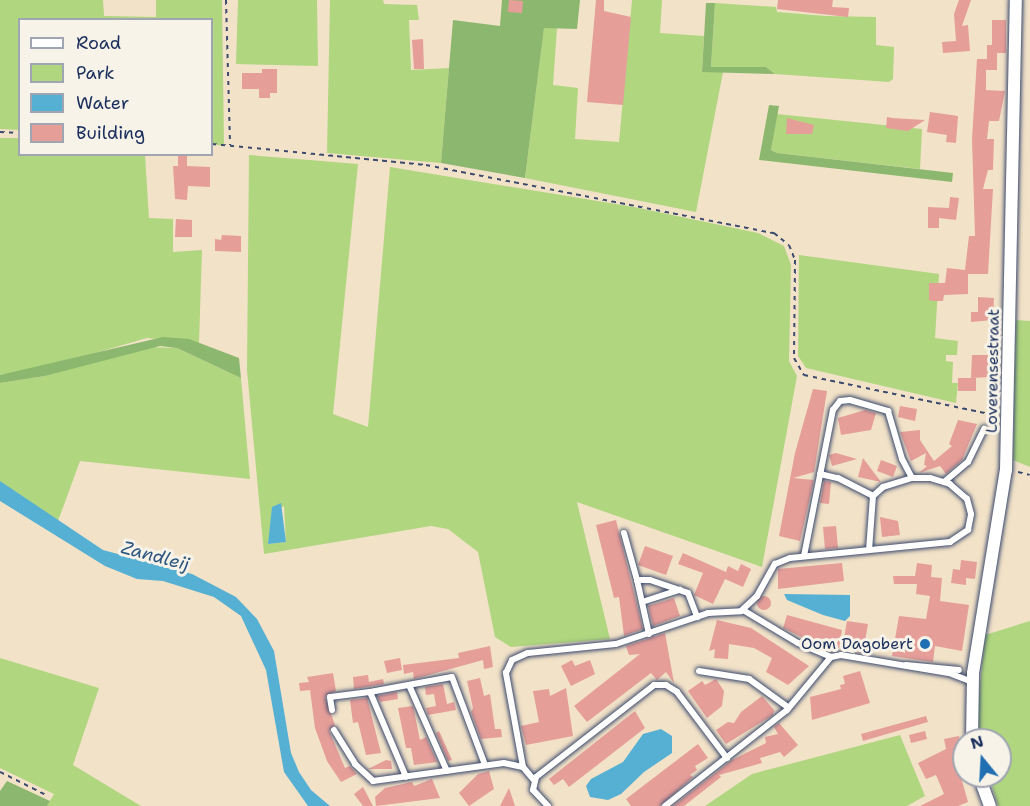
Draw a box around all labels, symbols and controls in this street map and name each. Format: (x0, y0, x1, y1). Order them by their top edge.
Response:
legend (18, 18, 213, 156)
text: Road (76, 31, 121, 55)
text: Park (76, 61, 115, 85)
text: Water (76, 91, 129, 115)
text: Building (76, 121, 145, 145)
street label: Loverensestraat (982, 309, 1004, 433)
water label: Zandleij (119, 537, 191, 575)
place label: Oom Dagobert (801, 634, 913, 654)
marker: Oom Dagobert (918, 637, 932, 651)
north arrow (952, 728, 1012, 788)
text: N (968, 730, 986, 754)

